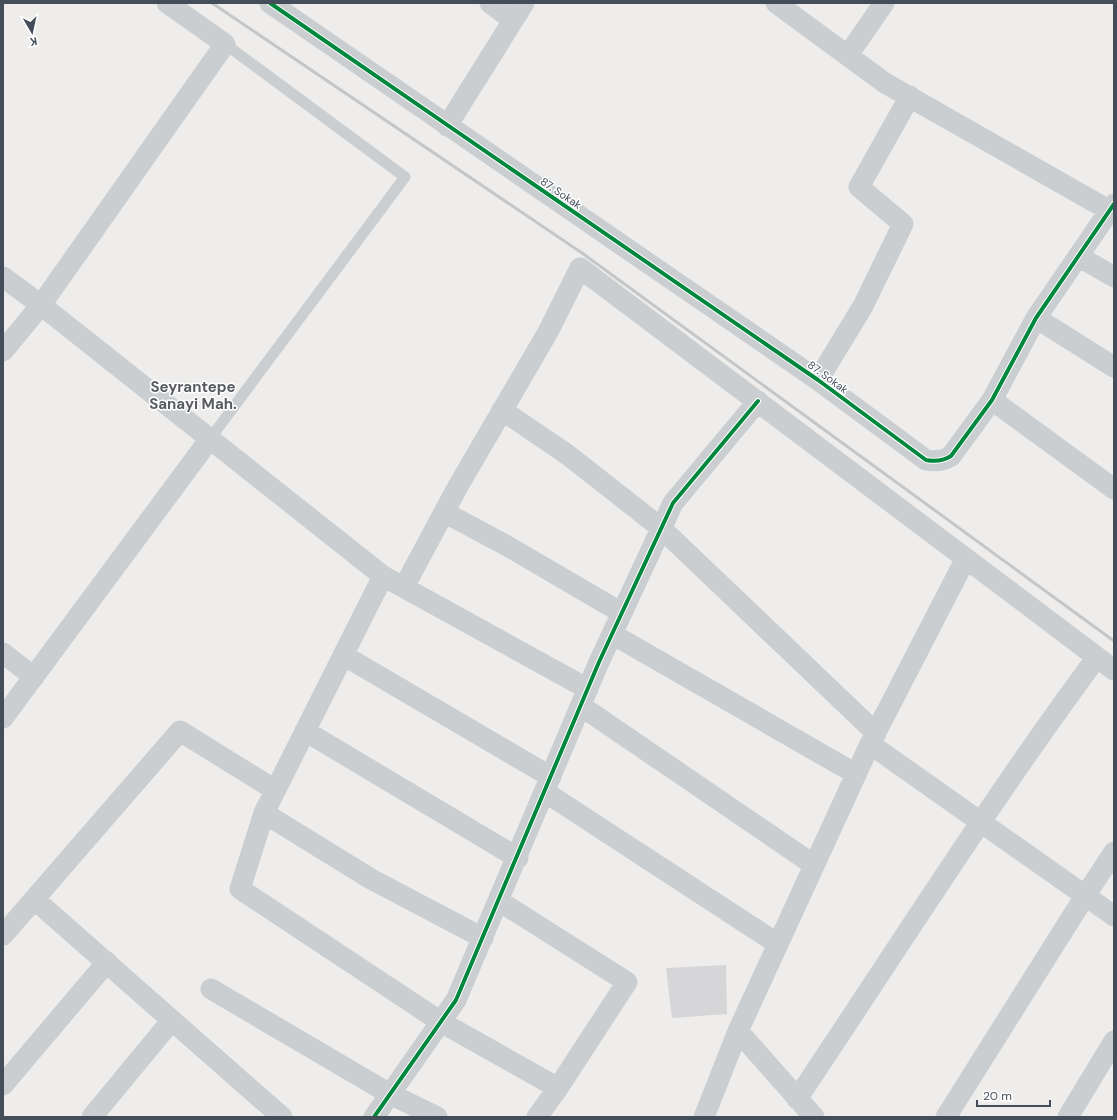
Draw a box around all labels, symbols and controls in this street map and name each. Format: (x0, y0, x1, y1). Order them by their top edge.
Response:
north arrow (12, 12, 52, 52)
text: K (29, 34, 38, 49)
street label: 87. Sokak (538, 174, 585, 212)
street label: 87. Sokak (805, 358, 851, 397)
district label: Seyrantepe Sanayi Mah. (149, 377, 237, 414)
scale bar (977, 1082, 1050, 1108)
text: 20 m (983, 1088, 1012, 1104)

